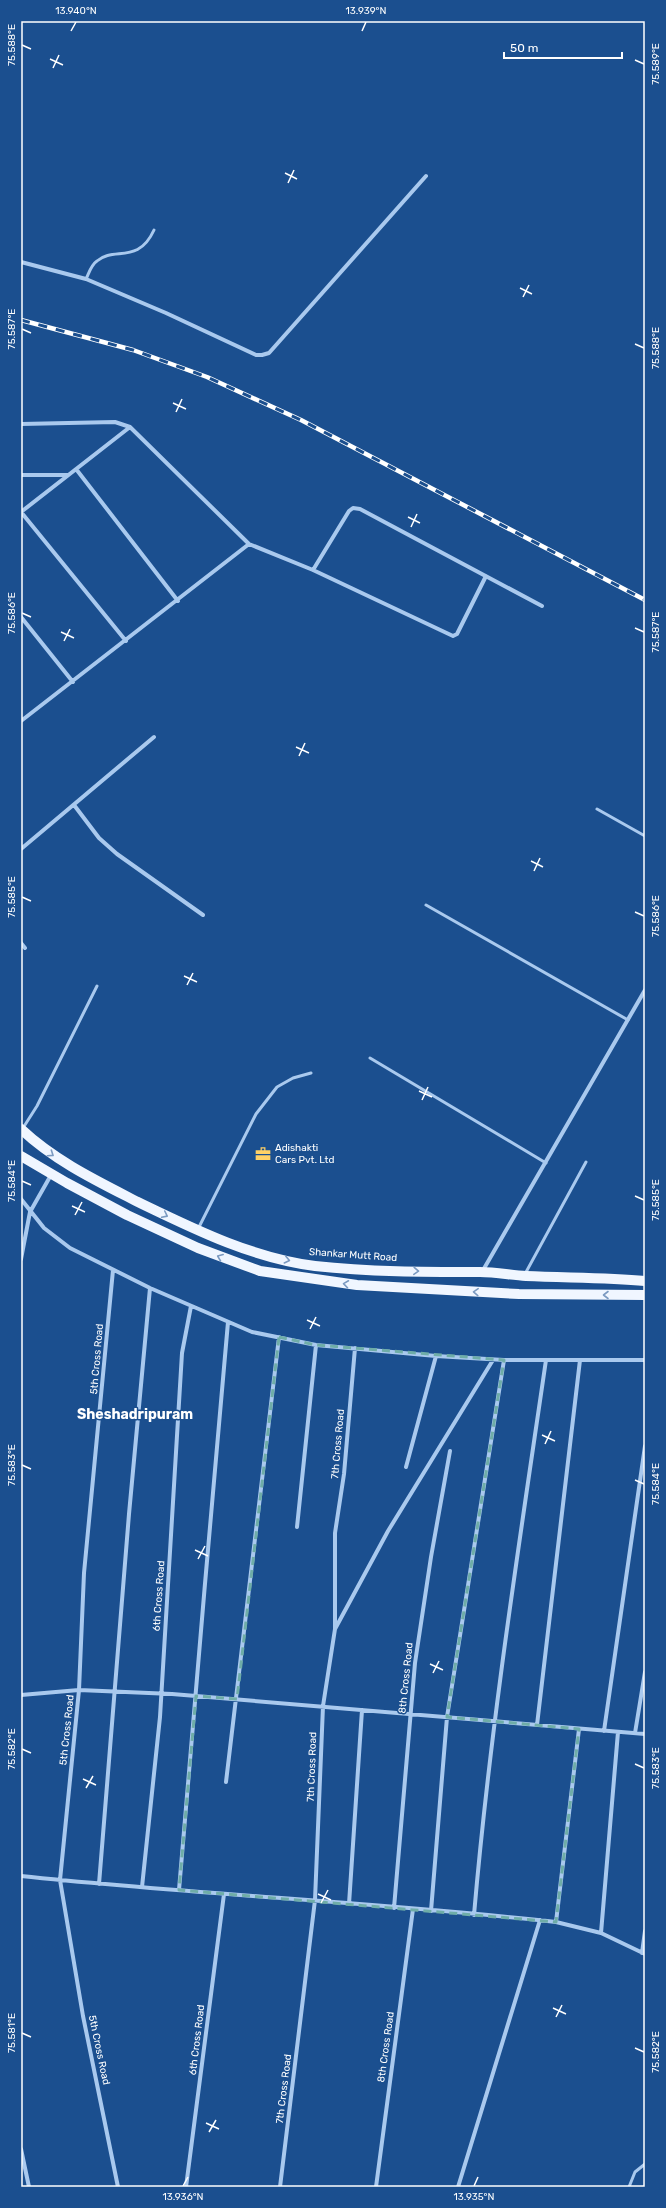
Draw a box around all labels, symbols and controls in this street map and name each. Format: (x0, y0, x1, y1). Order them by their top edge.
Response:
text: 13.940°N (55, 5, 97, 17)
text: 13.939°N (346, 5, 387, 17)
text: 75.588°E (6, 24, 18, 66)
scale bar (504, 34, 622, 60)
text: 50 m (510, 41, 538, 55)
text: 75.589°E (650, 43, 662, 85)
text: 75.587°E (6, 309, 18, 349)
text: 75.588°E (650, 327, 662, 369)
text: 75.586°E (6, 592, 18, 634)
text: 75.587°E (650, 612, 662, 652)
text: 75.585°E (6, 876, 18, 918)
text: 75.586°E (650, 895, 662, 937)
place label: Adishakti Cars Pvt. Ltd (275, 1142, 334, 1166)
office icon: Adishakti Cars Pvt. Ltd (254, 1145, 272, 1163)
one-way arrow (47, 1149, 54, 1157)
text: 75.584°E (6, 1160, 18, 1202)
text: 75.585°E (650, 1179, 662, 1221)
one-way arrow (161, 1210, 169, 1218)
street label: Shankar Mutt Road (308, 1246, 398, 1264)
one-way arrow (216, 1254, 224, 1262)
one-way arrow (284, 1255, 290, 1263)
one-way arrow (413, 1267, 419, 1276)
one-way arrow (343, 1280, 349, 1289)
one-way arrow (473, 1288, 479, 1296)
one-way arrow (603, 1291, 609, 1299)
street label: 5th Cross Road (88, 1323, 106, 1395)
district label: Sheshadripuram (77, 1406, 193, 1423)
street label: 7th Cross Road (329, 1409, 347, 1479)
text: 75.583°E (6, 1444, 18, 1486)
text: 75.584°E (650, 1463, 662, 1505)
street label: 6th Cross Road (151, 1560, 167, 1632)
street label: 8th Cross Road (396, 1642, 416, 1714)
street label: 5th Cross Road (57, 1694, 77, 1766)
text: 75.582°E (6, 1728, 18, 1770)
street label: 7th Cross Road (305, 1732, 319, 1802)
text: 75.583°E (650, 1747, 662, 1789)
street label: 6th Cross Road (187, 2004, 207, 2076)
street label: 8th Cross Road (375, 2011, 397, 2083)
text: 75.581°E (6, 2013, 18, 2053)
street label: 5th Cross Road (86, 2014, 112, 2086)
text: 75.582°E (650, 2031, 662, 2073)
street label: 7th Cross Road (274, 2053, 294, 2124)
text: 13.936°N (162, 2191, 204, 2203)
text: 13.935°N (454, 2191, 495, 2203)

